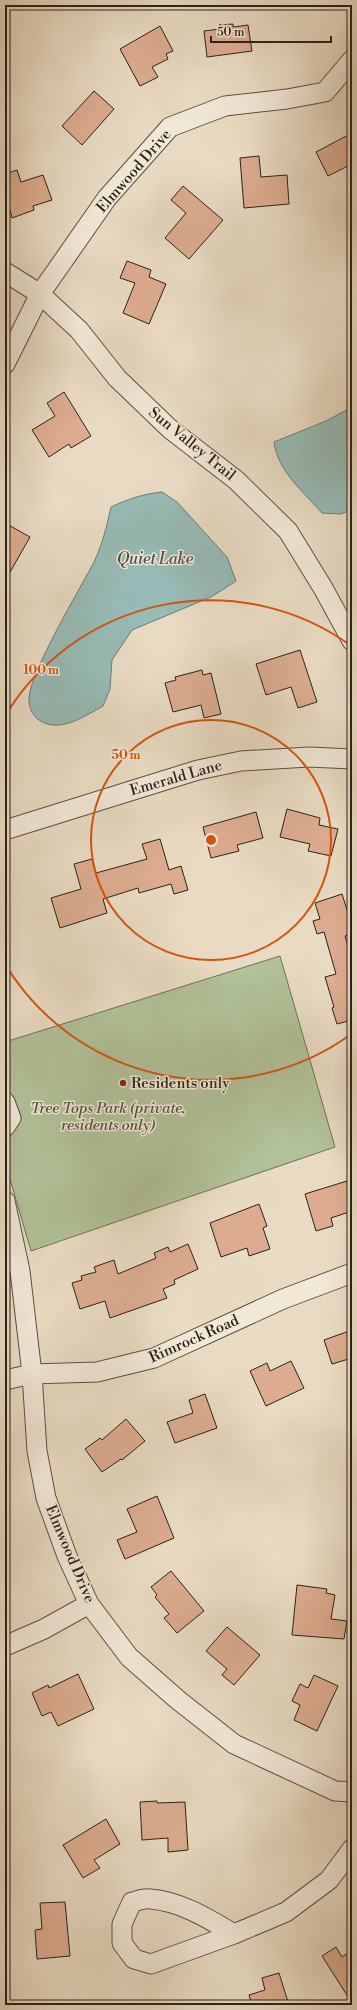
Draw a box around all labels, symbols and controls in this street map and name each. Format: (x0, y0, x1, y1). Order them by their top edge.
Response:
scale bar (211, 18, 331, 44)
text: 50 m (217, 25, 245, 40)
street label: Elmwood Drive (92, 125, 176, 217)
street label: Sun Valley Trail (145, 403, 240, 485)
water label: Quiet Lake (117, 549, 194, 569)
text: 100 m (23, 663, 59, 678)
text: 50 m (111, 748, 141, 763)
street label: Emerald Lane (128, 756, 224, 800)
centre of rings (204, 833, 218, 847)
place label: Residents only (131, 1074, 230, 1093)
marker: Residents only (118, 1078, 128, 1088)
park label: Tree Tops Park (private, residents only) (30, 1099, 186, 1135)
street label: Rimrock Road (146, 1311, 242, 1367)
street label: Elmwood Drive (41, 1502, 99, 1606)

